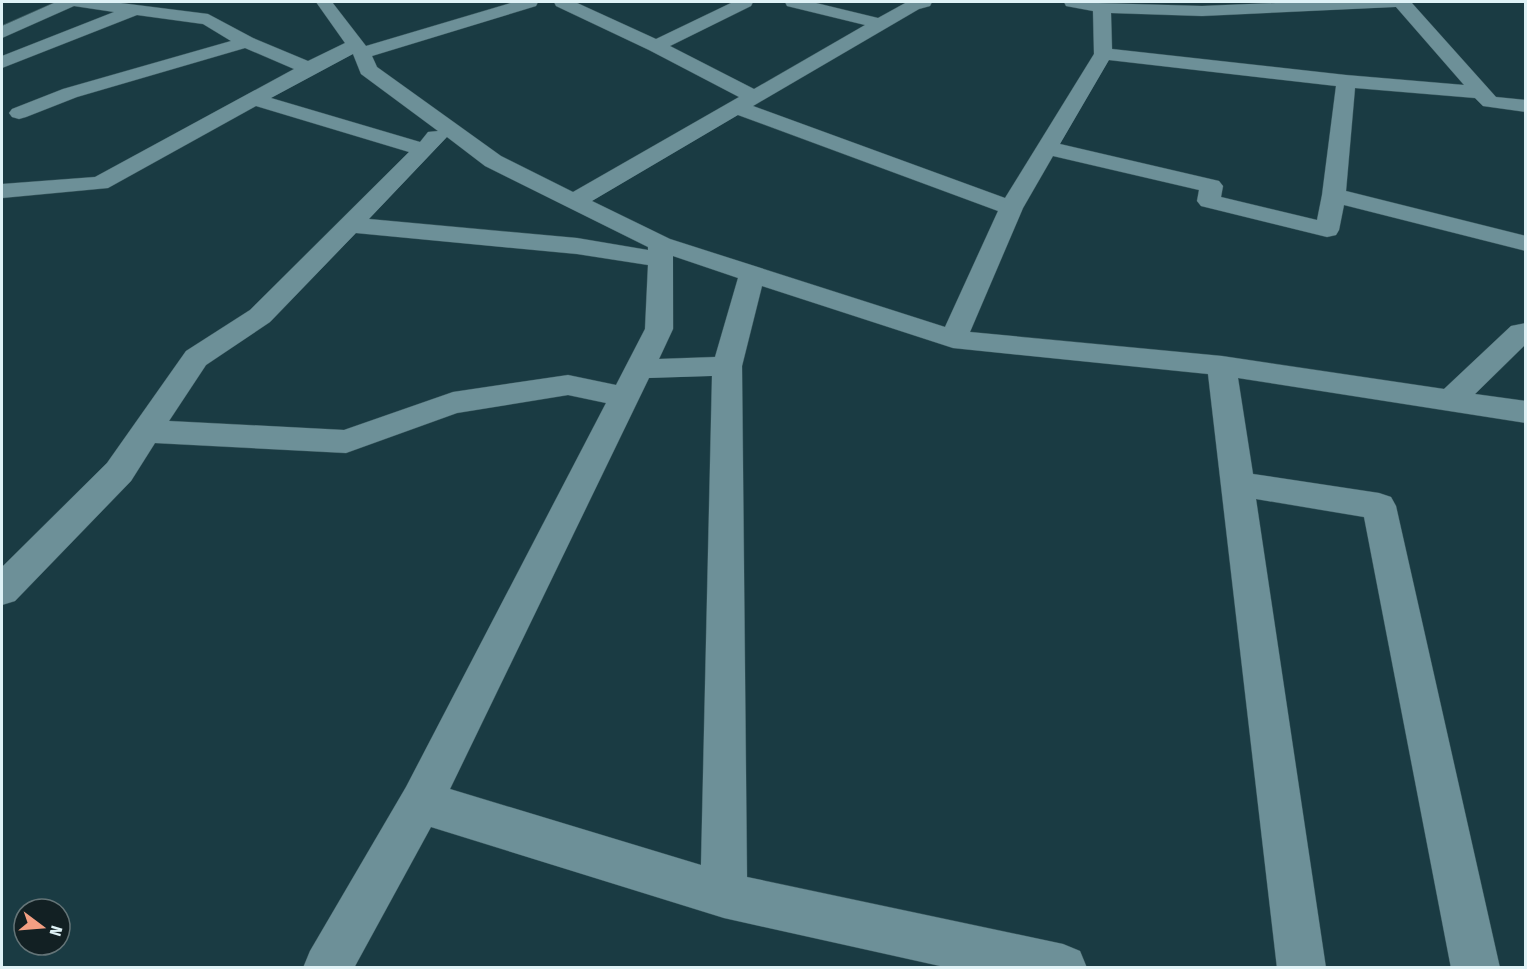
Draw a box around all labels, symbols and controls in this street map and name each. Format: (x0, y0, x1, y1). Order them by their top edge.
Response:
north arrow (12, 897, 72, 957)
text: N (45, 924, 66, 938)

